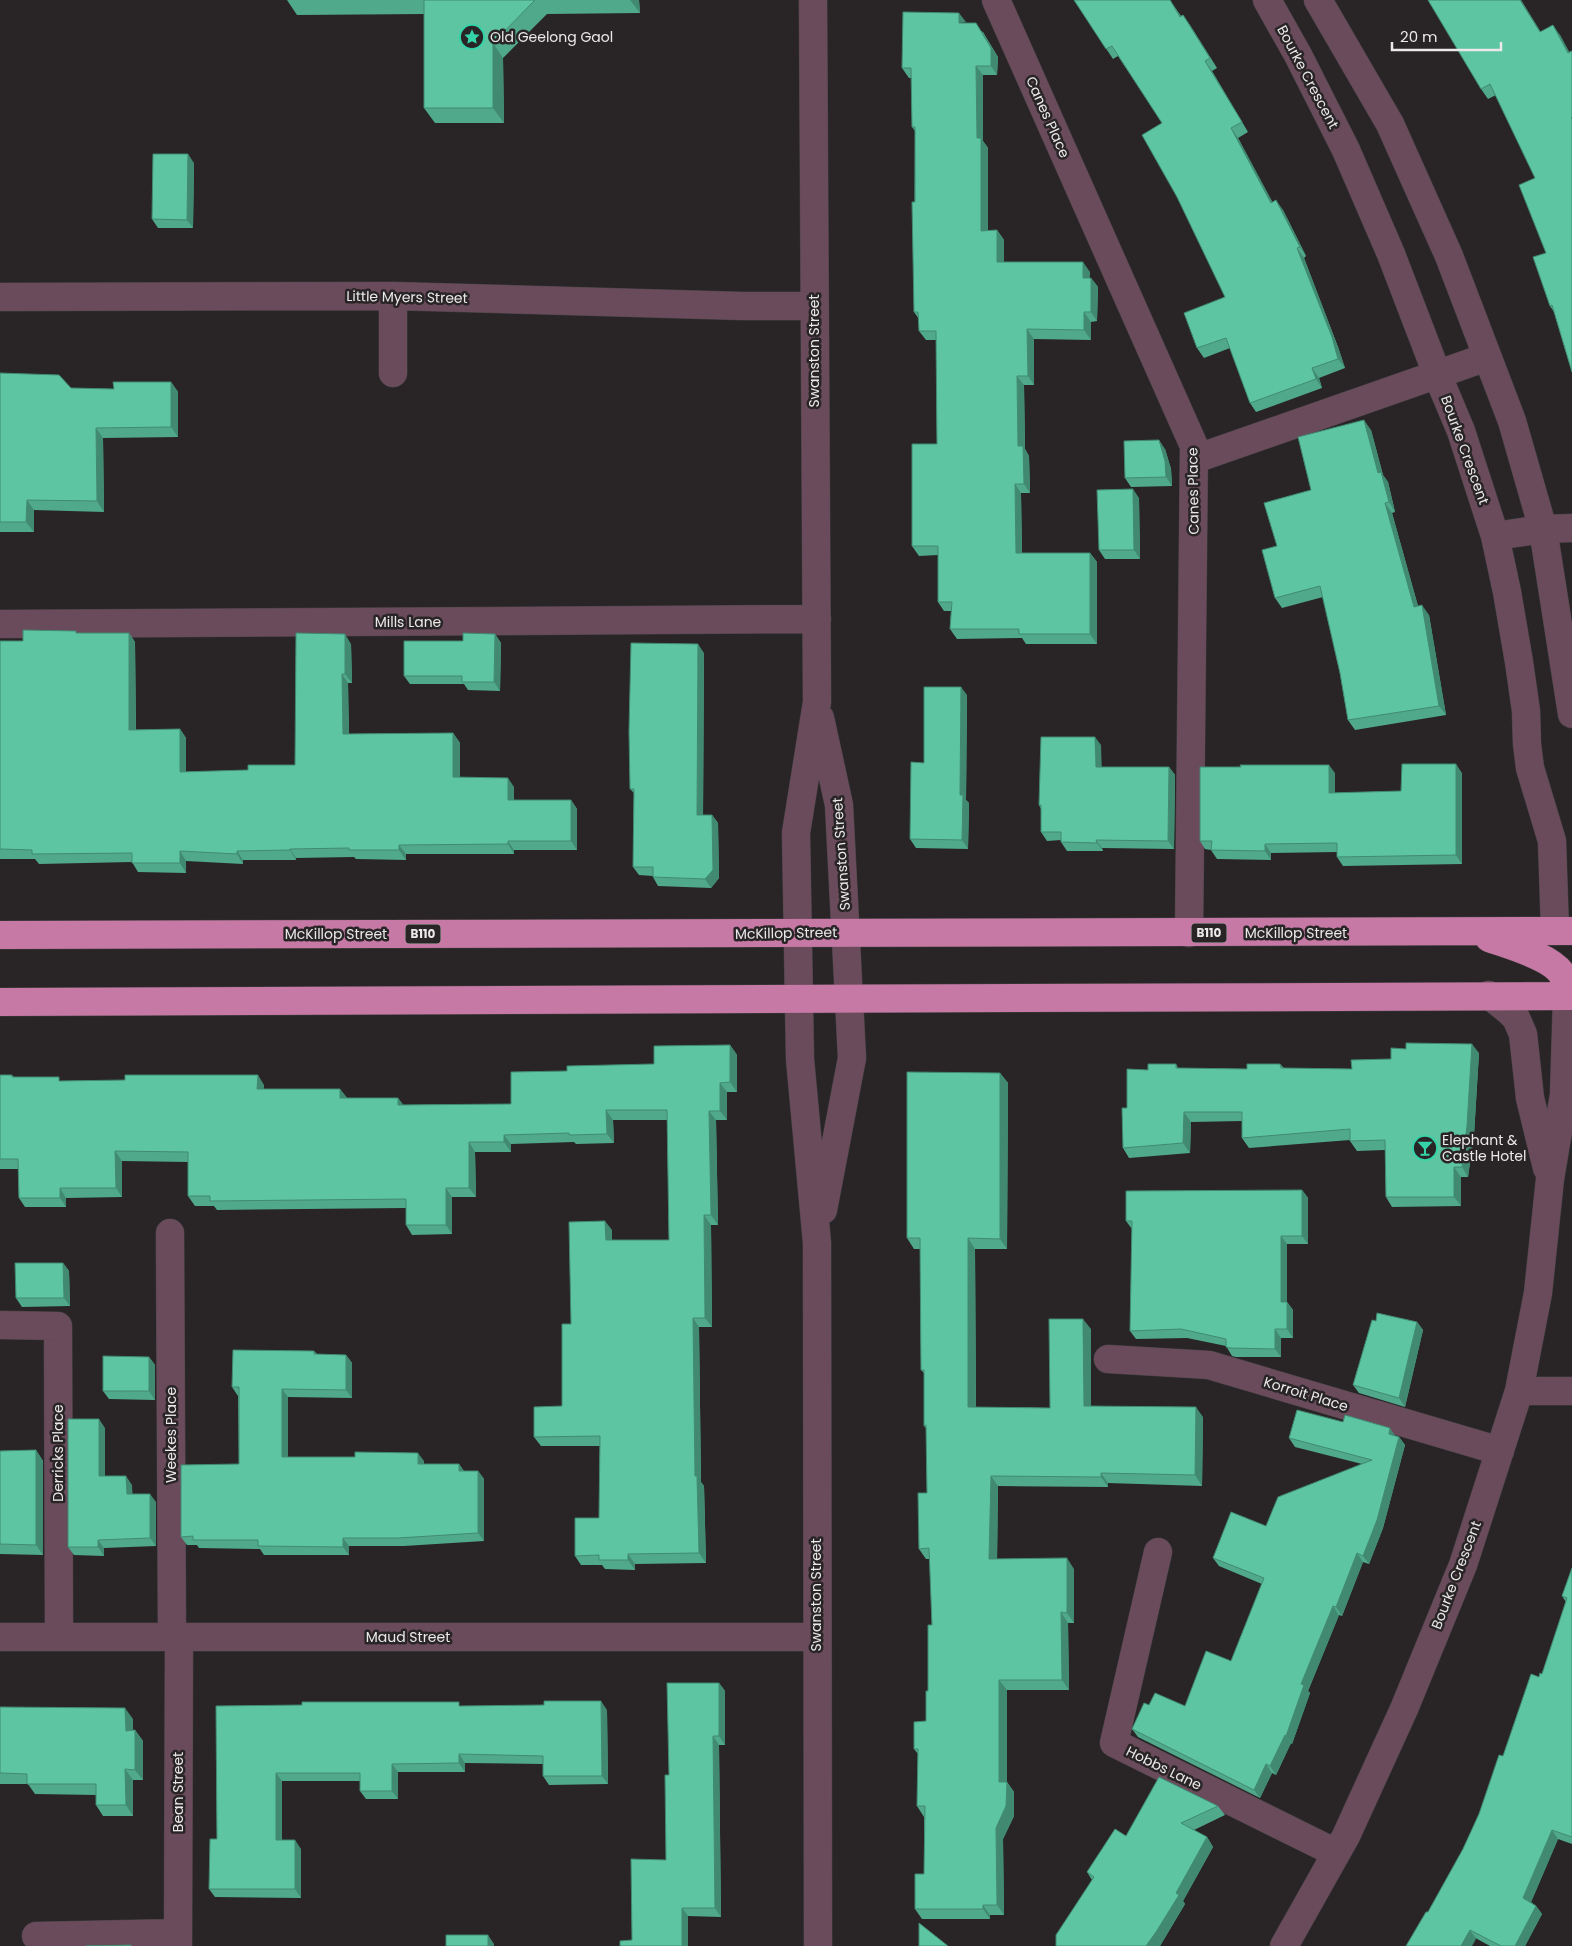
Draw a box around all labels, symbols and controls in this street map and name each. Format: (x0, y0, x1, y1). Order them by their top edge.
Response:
scale bar (1392, 20, 1501, 52)
street label: Bourke Crescent (1272, 22, 1344, 132)
place icon: Old Geelong Gaol (459, 24, 485, 50)
text: 20 m (1400, 26, 1438, 47)
place label: Old Geelong Gaol (490, 27, 613, 47)
street label: Canes Place (1021, 73, 1075, 161)
street label: Little Myers Street (346, 286, 468, 308)
street label: Swanston Street (804, 294, 824, 408)
street label: Bourke Crescent (1436, 393, 1494, 507)
street label: Canes Place (1182, 447, 1204, 535)
street label: Mills Lane (375, 612, 442, 632)
street label: Swanston Street (827, 797, 855, 911)
street label: McKillop Street (735, 922, 837, 944)
street label: McKillop Street (1245, 923, 1347, 943)
street label: McKillop Street (285, 924, 387, 944)
road number: B110 (406, 924, 440, 944)
road number: B110 (1192, 924, 1226, 942)
place label: Elephant & Castle Hotel (1442, 1130, 1526, 1166)
bar icon: Elephant & Castle Hotel (1412, 1135, 1438, 1161)
street label: Korroit Place (1261, 1372, 1351, 1416)
street label: Weekes Place (161, 1387, 181, 1483)
street label: Derricks Place (48, 1404, 68, 1502)
street label: Bourke Crescent (1426, 1518, 1486, 1632)
street label: Swanston Street (806, 1538, 826, 1652)
street label: Maud Street (366, 1627, 450, 1647)
street label: Hobbs Lane (1123, 1741, 1205, 1795)
street label: Bean Street (168, 1752, 188, 1832)

